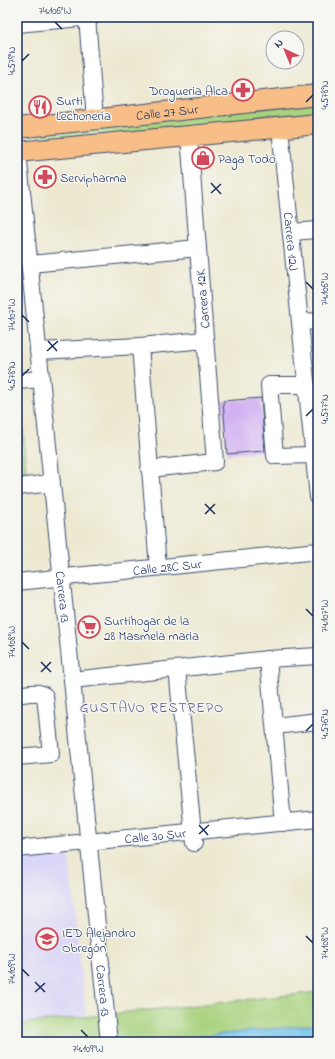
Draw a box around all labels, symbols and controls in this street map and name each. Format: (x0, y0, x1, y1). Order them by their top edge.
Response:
text: 74.106°W (39, 4, 72, 19)
north arrow (265, 30, 305, 70)
text: N (271, 35, 287, 52)
text: 4.579°N (5, 47, 20, 75)
pharmacy icon: Drogueria Alca (230, 77, 256, 103)
text: 4.578°N (318, 80, 333, 110)
place label: Drogueria Alca (148, 82, 228, 102)
place label: Surti Lechonería (56, 92, 111, 126)
restaurant icon: Surti Lechonería (27, 94, 53, 120)
street label: Calle 27 Sur (135, 100, 200, 126)
shop icon: Paga Todo (190, 145, 216, 171)
place label: Paga Todo (218, 150, 276, 170)
pharmacy icon: Servipharma (32, 164, 58, 190)
place label: Servipharma (60, 169, 127, 188)
street label: Carrera 12J (278, 211, 303, 272)
street label: Carrera 12K (191, 268, 216, 329)
text: 74.106°W (318, 272, 333, 305)
text: 74.107°W (5, 299, 20, 331)
text: 4.578°N (5, 361, 20, 391)
text: 4.577°N (318, 394, 333, 424)
street label: Calle 28C Sur (132, 555, 204, 581)
street label: Carrera 13 (50, 570, 74, 624)
text: 74.107°W (318, 600, 333, 632)
place label: Surtihogar de la 28 Masmela maria (104, 612, 199, 646)
supermarket icon: Surtihogar de la 28 Masmela maria (76, 614, 102, 640)
text: 74.108°W (5, 626, 20, 658)
district label: GUSTAVO RESTREPO (80, 698, 224, 719)
text: 4.576°N (318, 709, 333, 739)
street label: Calle 30 Sur (124, 824, 188, 849)
place label: IED Alejandro Obregón (62, 924, 136, 959)
school or university icon: IED Alejandro Obregón (34, 926, 60, 952)
text: 74.108°W (318, 927, 333, 959)
text: 74.109°W (5, 953, 20, 985)
street label: Carrera 13 (90, 964, 114, 1018)
text: 74.109°W (72, 1042, 104, 1057)

